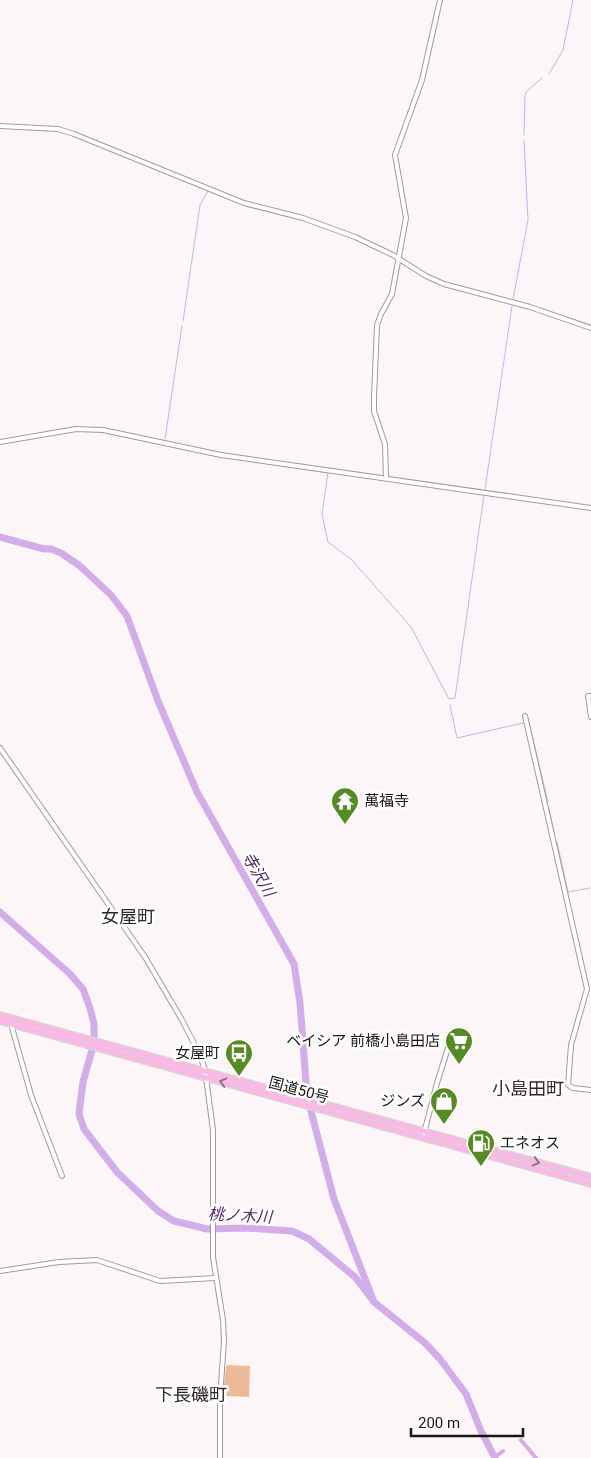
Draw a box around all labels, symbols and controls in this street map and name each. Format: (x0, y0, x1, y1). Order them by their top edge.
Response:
temple icon: 萬福寺 (330, 786, 360, 825)
place label: 萬福寺 (364, 792, 409, 810)
water label: 寺沢川 (238, 849, 280, 902)
district label: 女屋町 (101, 906, 155, 927)
supermarket icon: ベイシア 前橋小島田店 (444, 1026, 474, 1065)
place label: ベイシア 前橋小島田店 (286, 1032, 440, 1050)
bus stop icon: 女屋町 (224, 1038, 254, 1077)
place label: 女屋町 (175, 1044, 220, 1062)
street label: 国道50号 (267, 1073, 331, 1107)
one-way arrow (220, 1078, 228, 1088)
district label: 小島田町 (492, 1078, 564, 1099)
shop icon: ジンズ (429, 1086, 459, 1125)
place label: ジンズ (380, 1092, 425, 1110)
fuel station icon: エネオス (466, 1128, 496, 1167)
place label: エネオス (500, 1134, 560, 1152)
one-way arrow (532, 1156, 540, 1167)
water label: 桃ノ木川 (208, 1204, 274, 1227)
district label: 下長磯町 (155, 1384, 227, 1405)
scale bar (411, 1406, 524, 1438)
text: 200 m (418, 1414, 460, 1432)

